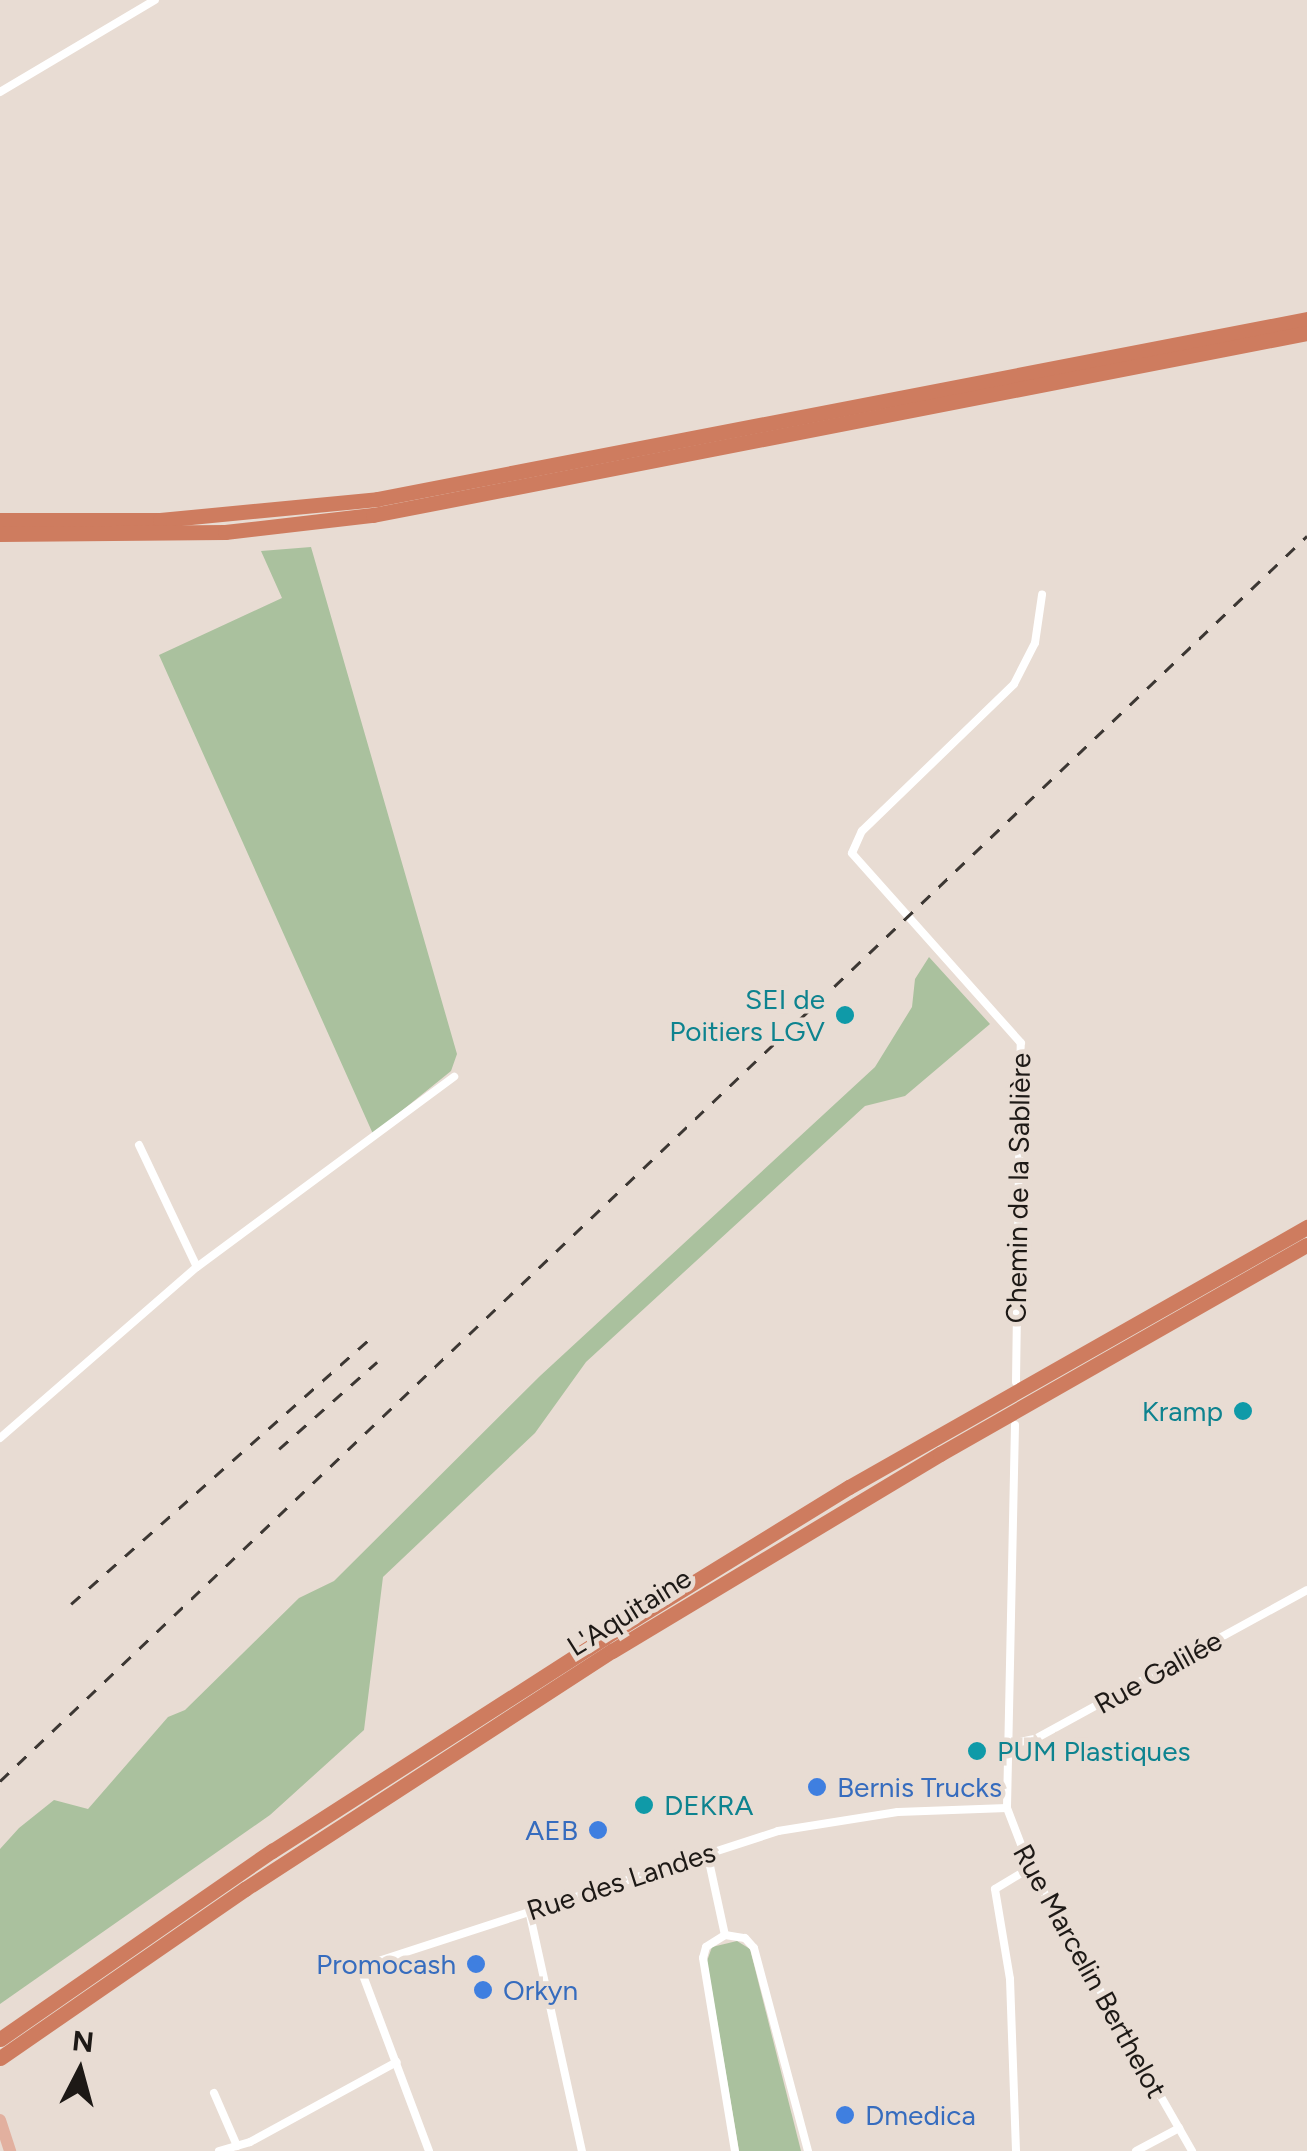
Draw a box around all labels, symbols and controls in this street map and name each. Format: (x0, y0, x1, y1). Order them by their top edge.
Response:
place label: SEI de Poitiers LGV (669, 982, 825, 1048)
marker: SEI de Poitiers LGV (834, 1004, 856, 1026)
street label: Chemin de la Sablière (999, 1052, 1037, 1324)
place label: Kramp (1142, 1394, 1223, 1428)
marker: Kramp (1232, 1400, 1254, 1422)
street label: L'Aquitaine (561, 1561, 697, 1663)
street label: Rue Galilée (1088, 1623, 1228, 1721)
place label: PUM Plastiques (997, 1734, 1191, 1768)
marker: PUM Plastiques (966, 1740, 988, 1762)
place label: Bernis Trucks (837, 1770, 1002, 1804)
marker: Bernis Trucks (806, 1776, 828, 1798)
place label: DEKRA (664, 1788, 753, 1822)
marker: DEKRA (633, 1794, 655, 1816)
place label: AEB (525, 1813, 578, 1847)
marker: AEB (587, 1819, 609, 1841)
street label: Rue des Landes (522, 1835, 720, 1927)
street label: Rue Marcelin Berthelot (1006, 1838, 1174, 2104)
place label: Promocash (316, 1947, 456, 1981)
marker: Promocash (465, 1953, 487, 1975)
place label: Orkyn (503, 1973, 578, 2007)
marker: Orkyn (472, 1979, 494, 2001)
north arrow (30, 2021, 130, 2121)
text: N (71, 2023, 96, 2059)
place label: Dmedica (865, 2098, 976, 2132)
marker: Dmedica (834, 2104, 856, 2126)

